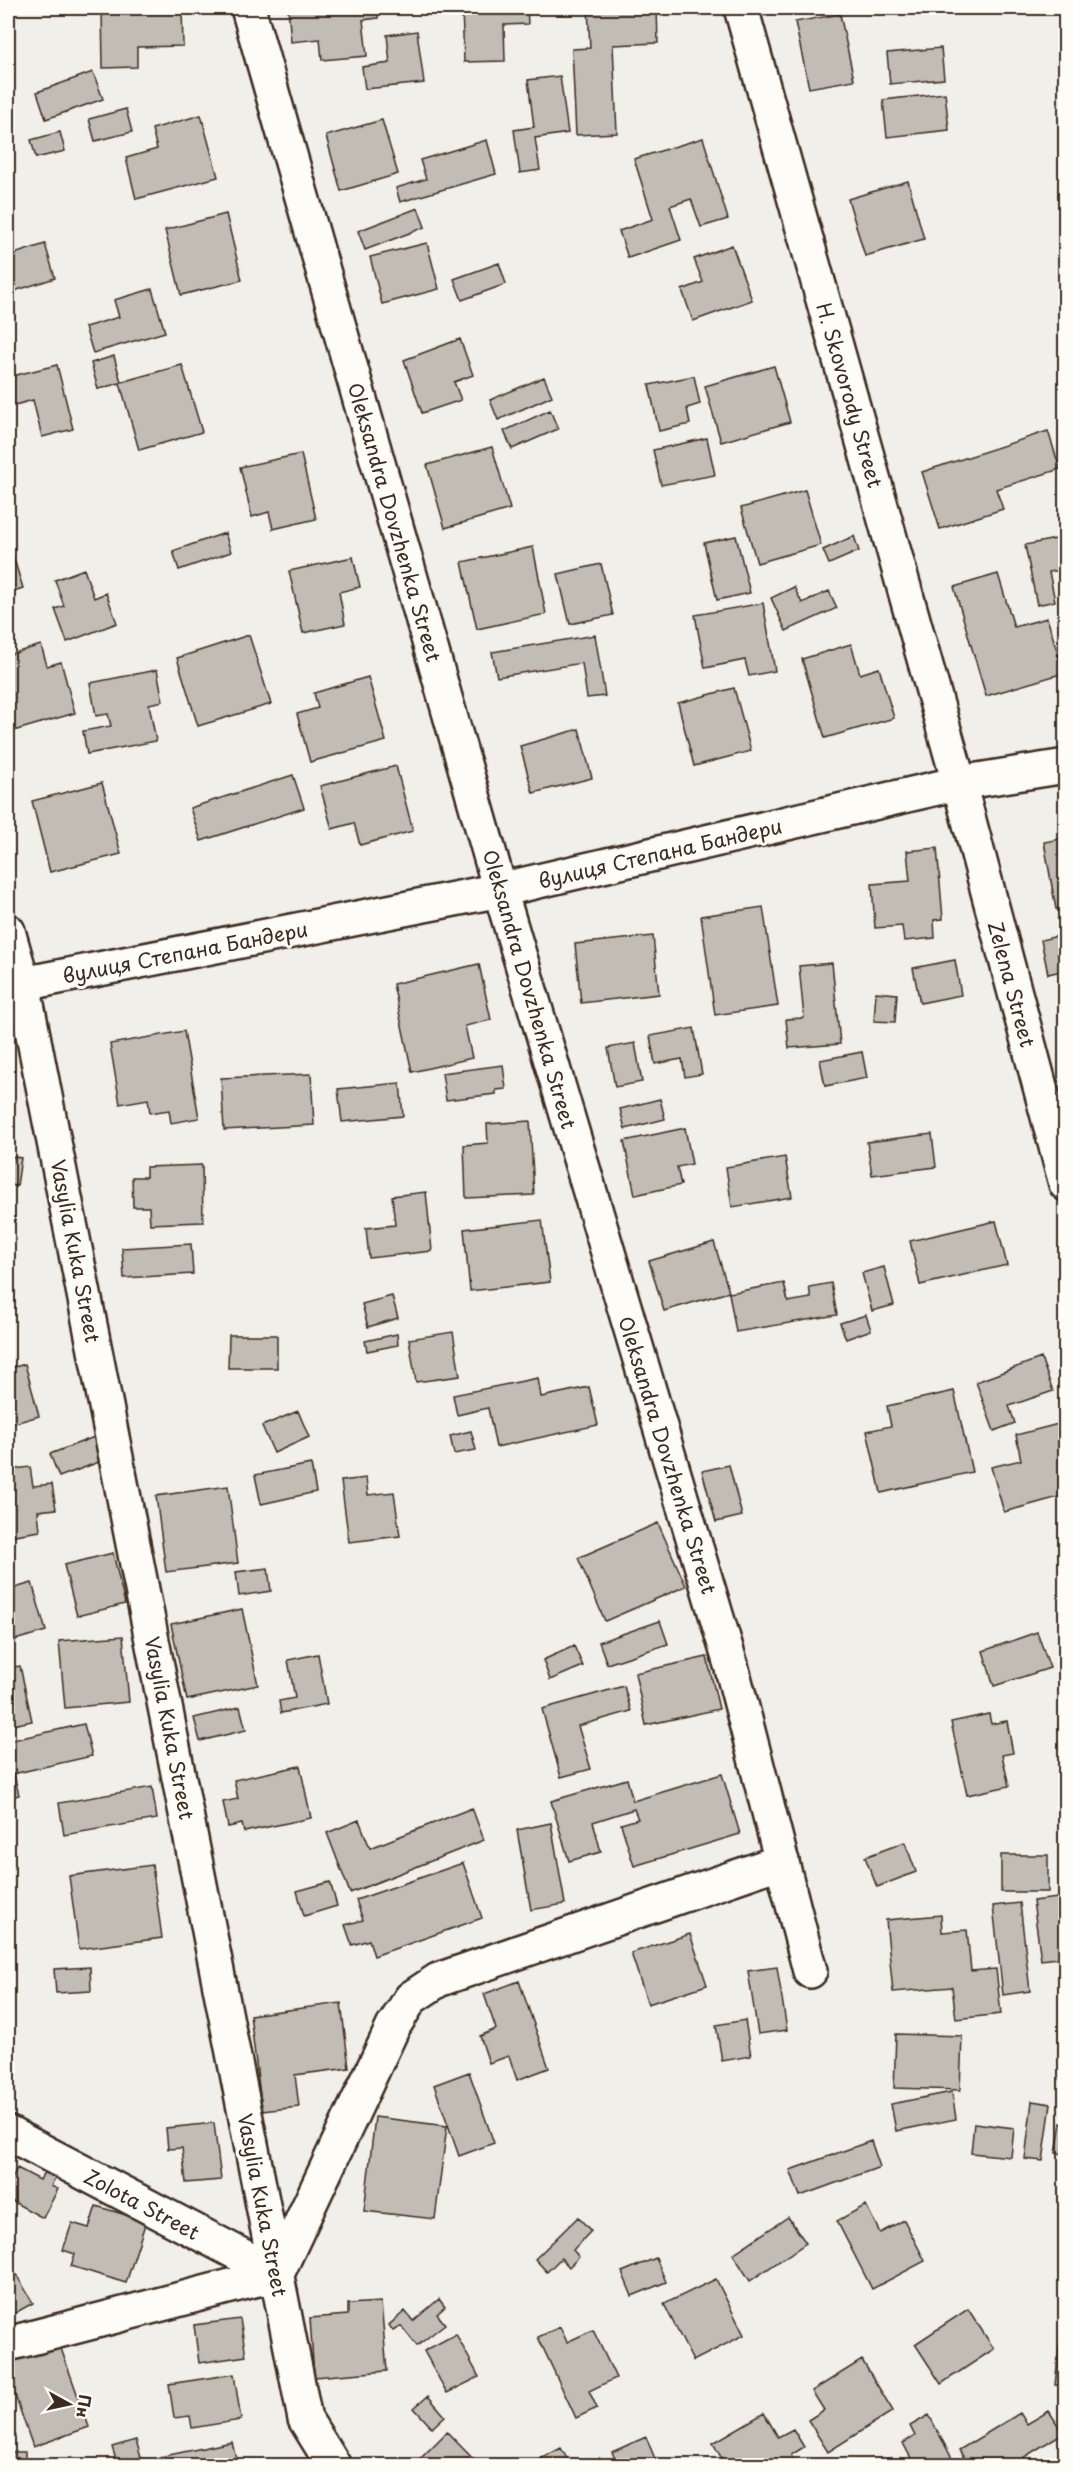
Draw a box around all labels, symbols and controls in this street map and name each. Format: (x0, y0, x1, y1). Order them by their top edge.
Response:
street label: H. Skovorody Street (809, 299, 891, 491)
street label: Oleksandra Dovzhenka Street (341, 379, 449, 665)
street label: вулиця Степана Бандери (535, 810, 785, 896)
street label: Oleksandra Dovzhenka Street (476, 846, 584, 1132)
street label: вулиця Степана Бандери (60, 914, 310, 990)
street label: Zelena Street (981, 918, 1043, 1050)
street label: Vasylia Kuka Street (44, 1157, 108, 1345)
street label: Oleksandra Dovzhenka Street (611, 1312, 725, 1598)
street label: Vasylia Kuka Street (138, 1634, 202, 1822)
street label: Vasylia Kuka Street (231, 2111, 295, 2299)
street label: Zolota Street (79, 2161, 205, 2247)
north arrow (39, 2374, 99, 2434)
text: Пн (71, 2393, 98, 2419)

